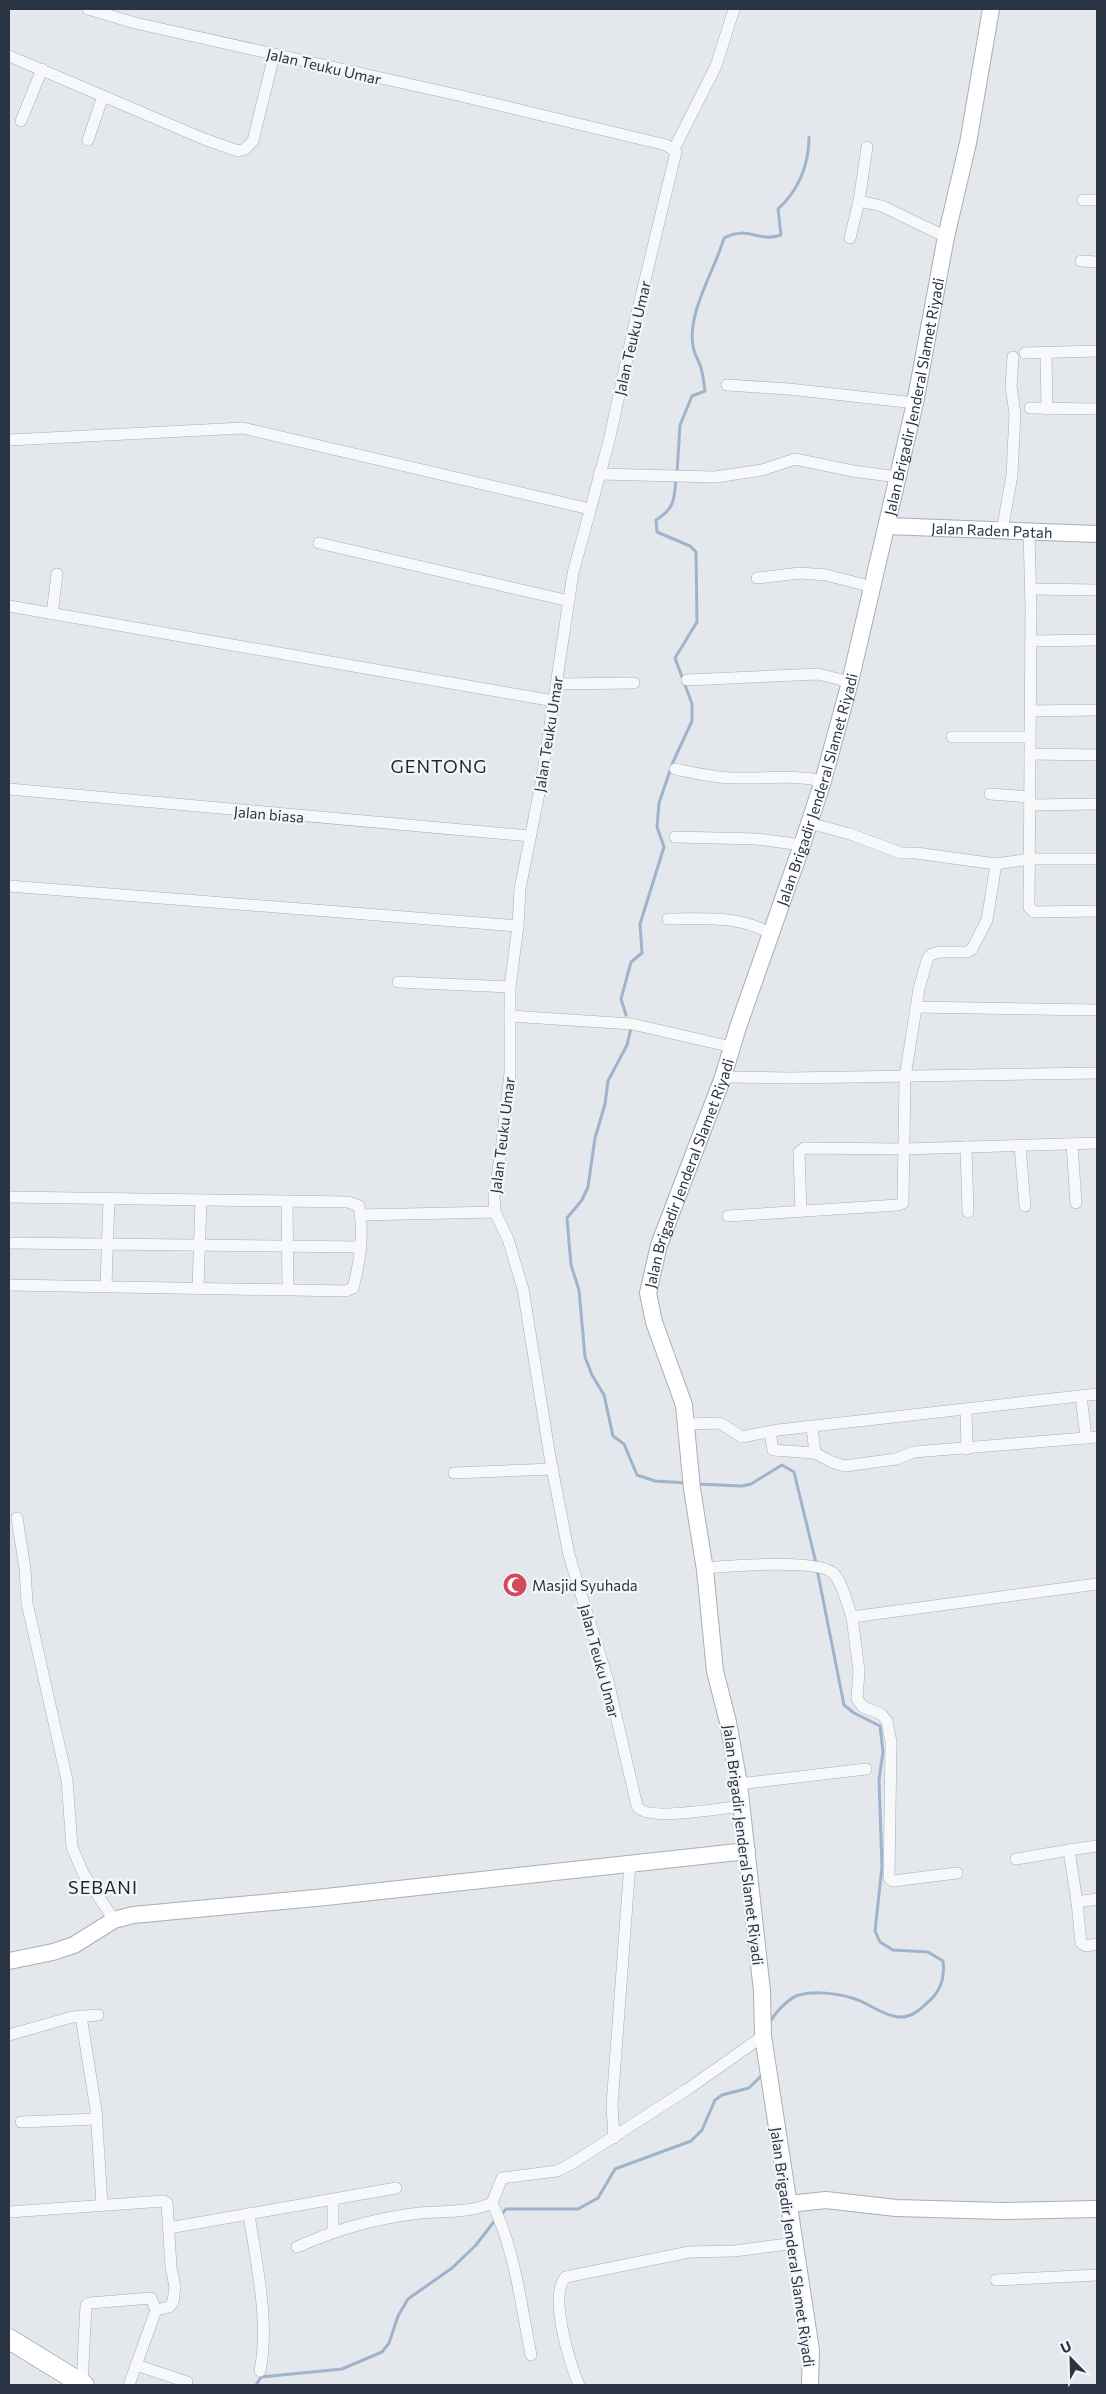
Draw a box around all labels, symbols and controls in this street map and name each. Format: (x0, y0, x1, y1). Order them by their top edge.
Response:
street label: Jalan Teuku Umar (265, 44, 383, 88)
street label: Jalan Brigadir Jenderal Slamet Riyadi (880, 276, 947, 517)
street label: Jalan Teuku Umar (610, 279, 654, 397)
street label: Jalan Raden Patah (931, 519, 1053, 541)
street label: Jalan Brigadir Jenderal Slamet Riyadi (772, 671, 861, 908)
street label: Jalan Teuku Umar (530, 675, 566, 793)
district label: GENTONG (391, 755, 487, 777)
street label: Jalan biasa (233, 802, 305, 826)
street label: Jalan Brigadir Jenderal Slamet Riyadi (640, 1056, 737, 1290)
street label: Jalan Teuku Umar (486, 1076, 518, 1194)
mosque icon: Masjid Syuhada (502, 1572, 528, 1598)
place label: Masjid Syuhada (532, 1576, 638, 1594)
street label: Jalan Teuku Umar (576, 1602, 624, 1720)
street label: Jalan Brigadir Jenderal Slamet Riyadi (720, 1724, 768, 1966)
district label: SEBANI (68, 1876, 138, 1898)
street label: Jalan Brigadir Jenderal Slamet Riyadi (767, 2126, 819, 2368)
north arrow (1046, 2334, 1096, 2384)
text: U (1058, 2337, 1074, 2356)

